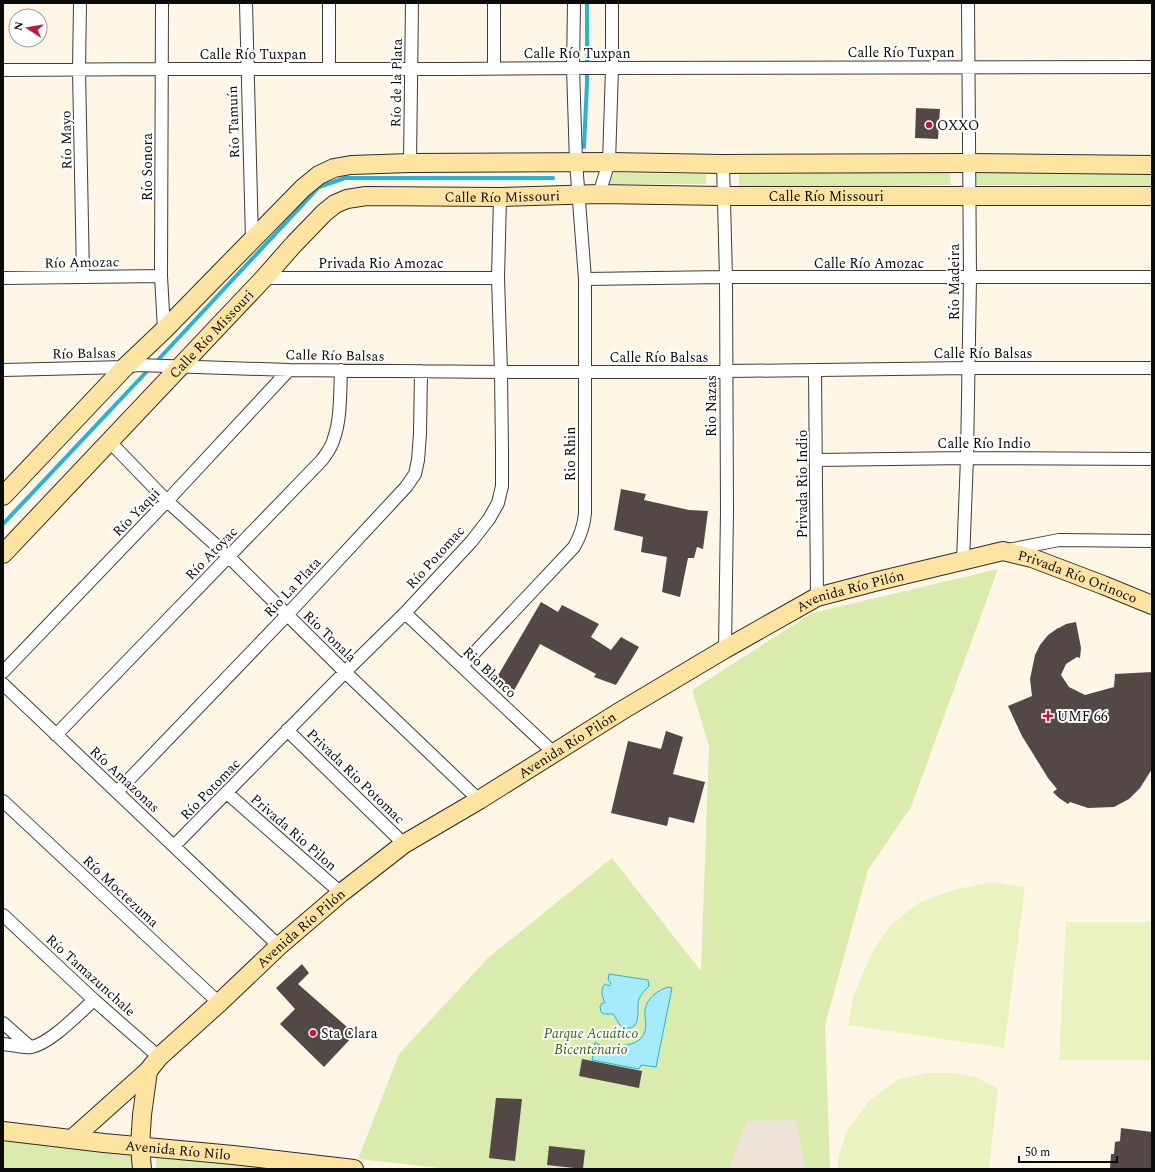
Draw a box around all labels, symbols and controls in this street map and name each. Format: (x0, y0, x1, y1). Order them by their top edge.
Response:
north arrow (8, 8, 48, 48)
text: N (9, 20, 28, 32)
street label: Río de la Plata (385, 38, 408, 128)
street label: Calle Río Tuxpan (847, 42, 955, 63)
street label: Calle Río Tuxpan (523, 43, 631, 64)
street label: Calle Río Tuxpan (199, 44, 307, 65)
street label: Río Tamuín (222, 85, 245, 159)
street label: Río Mayo (55, 110, 78, 170)
place label: OXXO (937, 115, 979, 136)
marker: OXXO (924, 120, 934, 130)
street label: Río Sonora (137, 133, 158, 201)
street label: Calle Río Missouri (444, 185, 560, 208)
street label: Calle Río Missouri (768, 186, 884, 207)
street label: Río Madeira (944, 244, 965, 320)
street label: Río Amozac (44, 251, 120, 274)
street label: Privada Rio Amozac (318, 253, 444, 274)
street label: Calle Río Amozac (814, 253, 924, 274)
street label: Calle Río Missouri (164, 285, 259, 383)
street label: Río Balsas (52, 342, 116, 365)
street label: Calle Río Balsas (933, 343, 1033, 364)
street label: Calle Río Balsas (285, 344, 385, 367)
street label: Calle Río Balsas (609, 347, 709, 368)
street label: Rio Nazas (701, 375, 722, 437)
street label: Rio Rhin (560, 427, 581, 481)
street label: Privada Rio Indio (792, 430, 813, 538)
street label: Calle Río Indio (937, 433, 1031, 454)
street label: Río Yaqui (108, 483, 165, 541)
street label: Río Potomac (401, 521, 470, 594)
street label: Río Atoyac (180, 522, 243, 585)
street label: Privada Río Orinoco (1016, 545, 1140, 609)
street label: Rio La Plata (259, 552, 326, 622)
street label: Avenida Río Pilón (792, 565, 906, 618)
street label: Rio Tonala (298, 606, 361, 667)
street label: Rio Blanco (458, 642, 521, 703)
place label: UMF 66 (1057, 706, 1108, 727)
street label: Avenida Río Pilón (514, 707, 620, 784)
marker: UMF 66 (1042, 710, 1054, 722)
street label: Privada Rio Potomac (302, 724, 410, 829)
street label: Río Amazonas (85, 741, 164, 817)
street label: Río Potomac (175, 753, 246, 825)
street label: Privada Rio Pilon (246, 789, 341, 876)
street label: Río Moctezuma (78, 850, 164, 932)
street label: Avenida Río Pilón (252, 884, 350, 973)
street label: Río Tamazunchale (41, 929, 140, 1022)
place label: Sta Clara (321, 1023, 378, 1044)
park label: Parque Acuático Bicentenario (544, 1023, 638, 1060)
marker: Sta Clara (308, 1028, 318, 1038)
street label: Avenida Río Nilo (124, 1135, 232, 1166)
scale bar (1019, 1138, 1117, 1164)
text: 50 m (1025, 1143, 1050, 1162)

